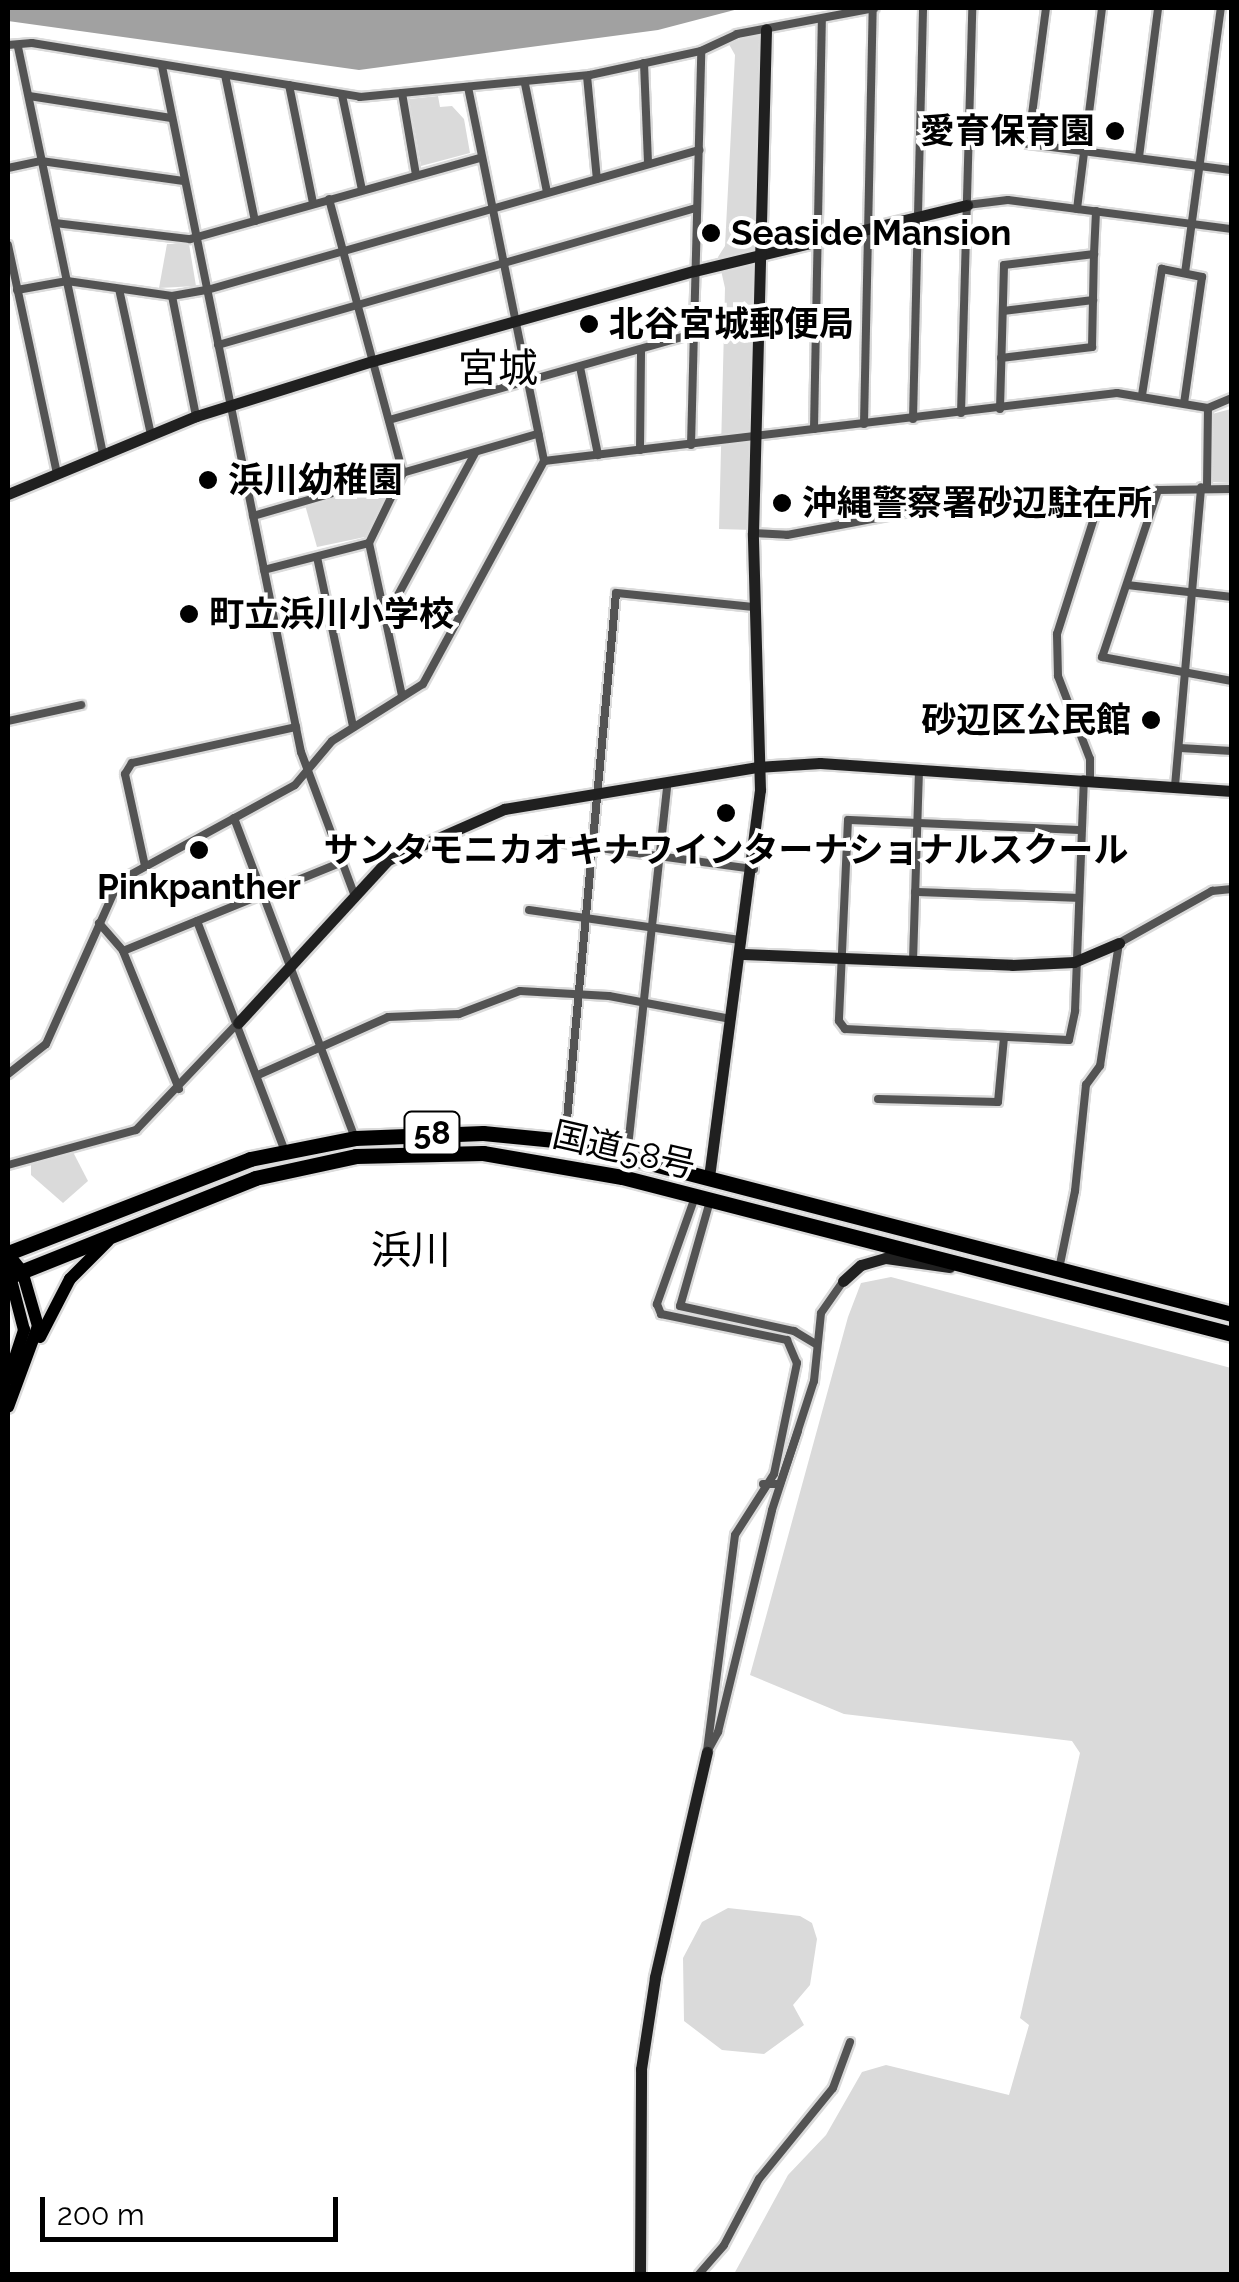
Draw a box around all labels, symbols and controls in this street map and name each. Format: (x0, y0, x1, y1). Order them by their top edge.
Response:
place label: 愛育保育園 (920, 110, 1095, 152)
marker: 愛育保育園 (1104, 120, 1126, 142)
place label: Seaside Mansion (731, 212, 1012, 254)
marker: Seaside Mansion (700, 222, 722, 244)
place label: 北谷宮城郵便局 (609, 303, 854, 345)
marker: 北谷宮城郵便局 (578, 313, 600, 335)
district label: 宮城 (458, 344, 538, 392)
place label: 浜川幼稚園 (228, 459, 403, 501)
marker: 浜川幼稚園 (197, 469, 219, 491)
place label: 沖縄警察署砂辺駐在所 (802, 482, 1152, 524)
marker: 沖縄警察署砂辺駐在所 (771, 492, 793, 514)
place label: 町立浜川小学校 (209, 593, 454, 635)
marker: 町立浜川小学校 (178, 603, 200, 625)
place label: 砂辺区公民館 (921, 699, 1131, 741)
marker: 砂辺区公民館 (1140, 709, 1162, 731)
marker: サンタモニカオキナワインターナショナルスクール (715, 802, 737, 824)
place label: サンタモニカオキナワインターナショナルスクール (324, 829, 1128, 871)
marker: Pinkpanther (188, 839, 210, 861)
place label: Pinkpanther (97, 866, 301, 908)
road number: 58 (402, 1106, 462, 1160)
street label: 国道58号 (549, 1113, 699, 1187)
district label: 浜川 (371, 1226, 451, 1274)
scale bar (45, 2177, 342, 2239)
text: 200 m (57, 2197, 145, 2232)

